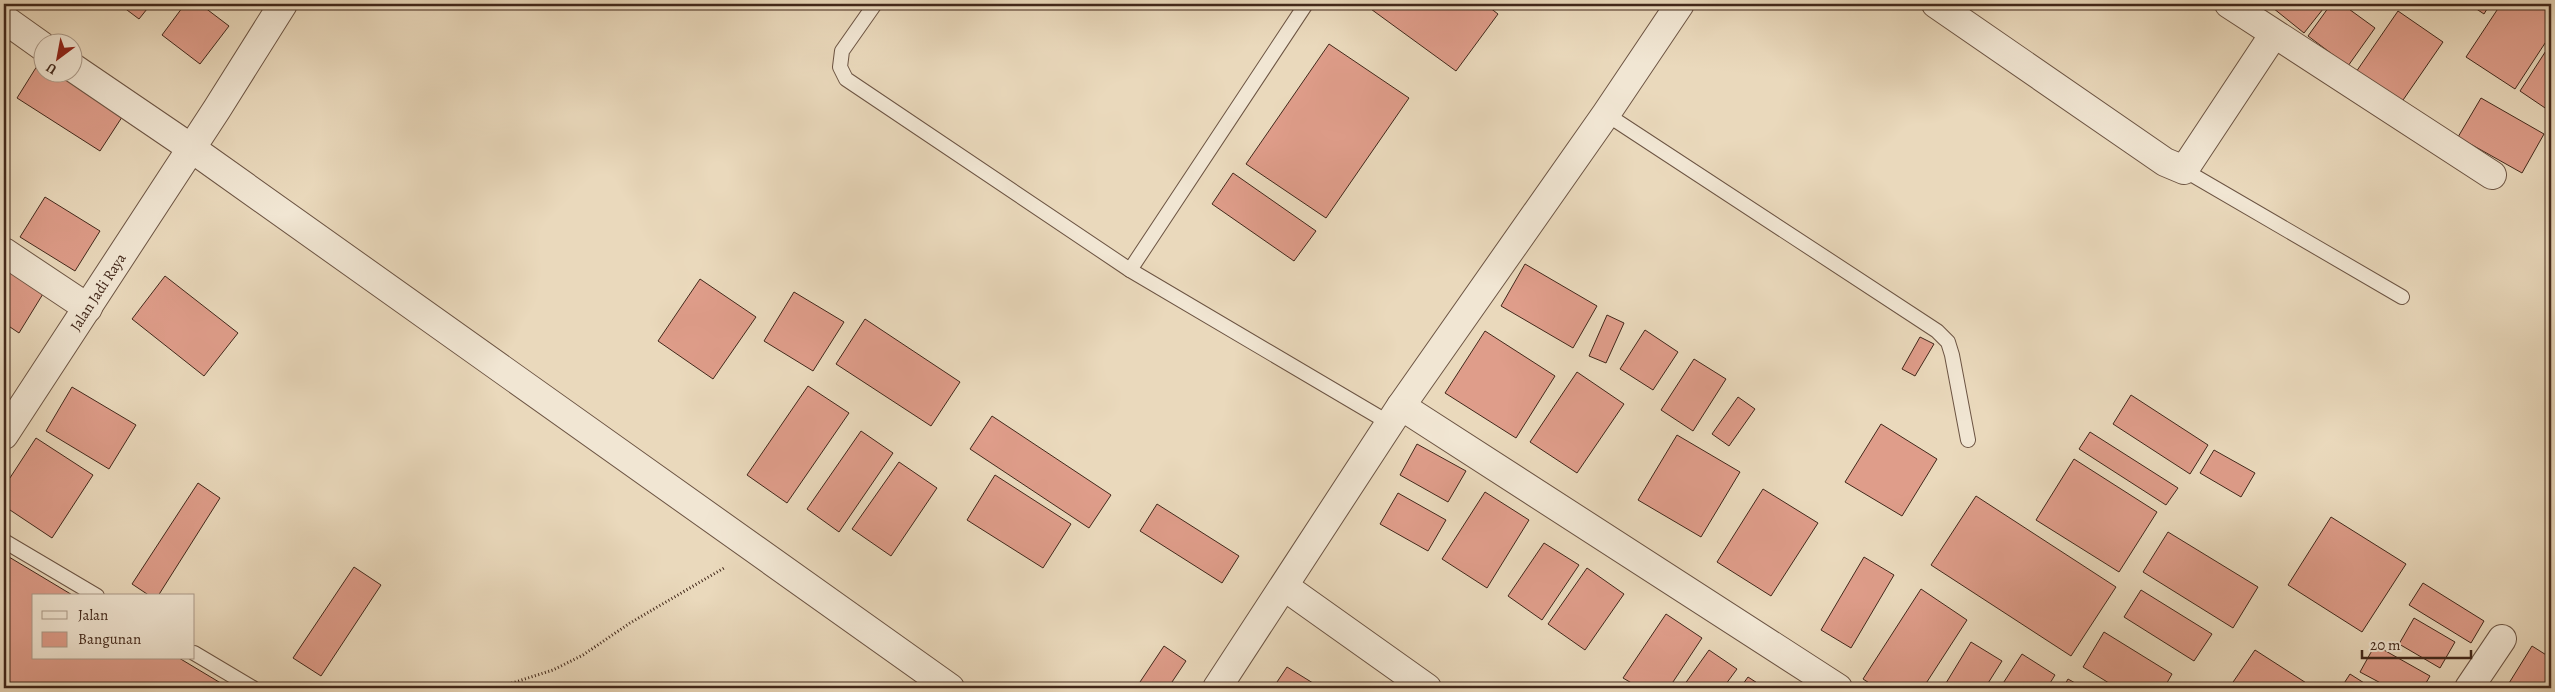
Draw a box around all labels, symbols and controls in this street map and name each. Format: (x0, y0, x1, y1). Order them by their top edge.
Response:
north arrow (32, 32, 82, 82)
text: U (42, 58, 60, 79)
street label: Jalan Jadi Raya (65, 249, 131, 335)
legend (32, 594, 195, 660)
text: Jalan (78, 605, 108, 625)
scale bar (2362, 627, 2471, 659)
text: Bangunan (78, 629, 141, 649)
text: 20 m (2370, 635, 2401, 655)

